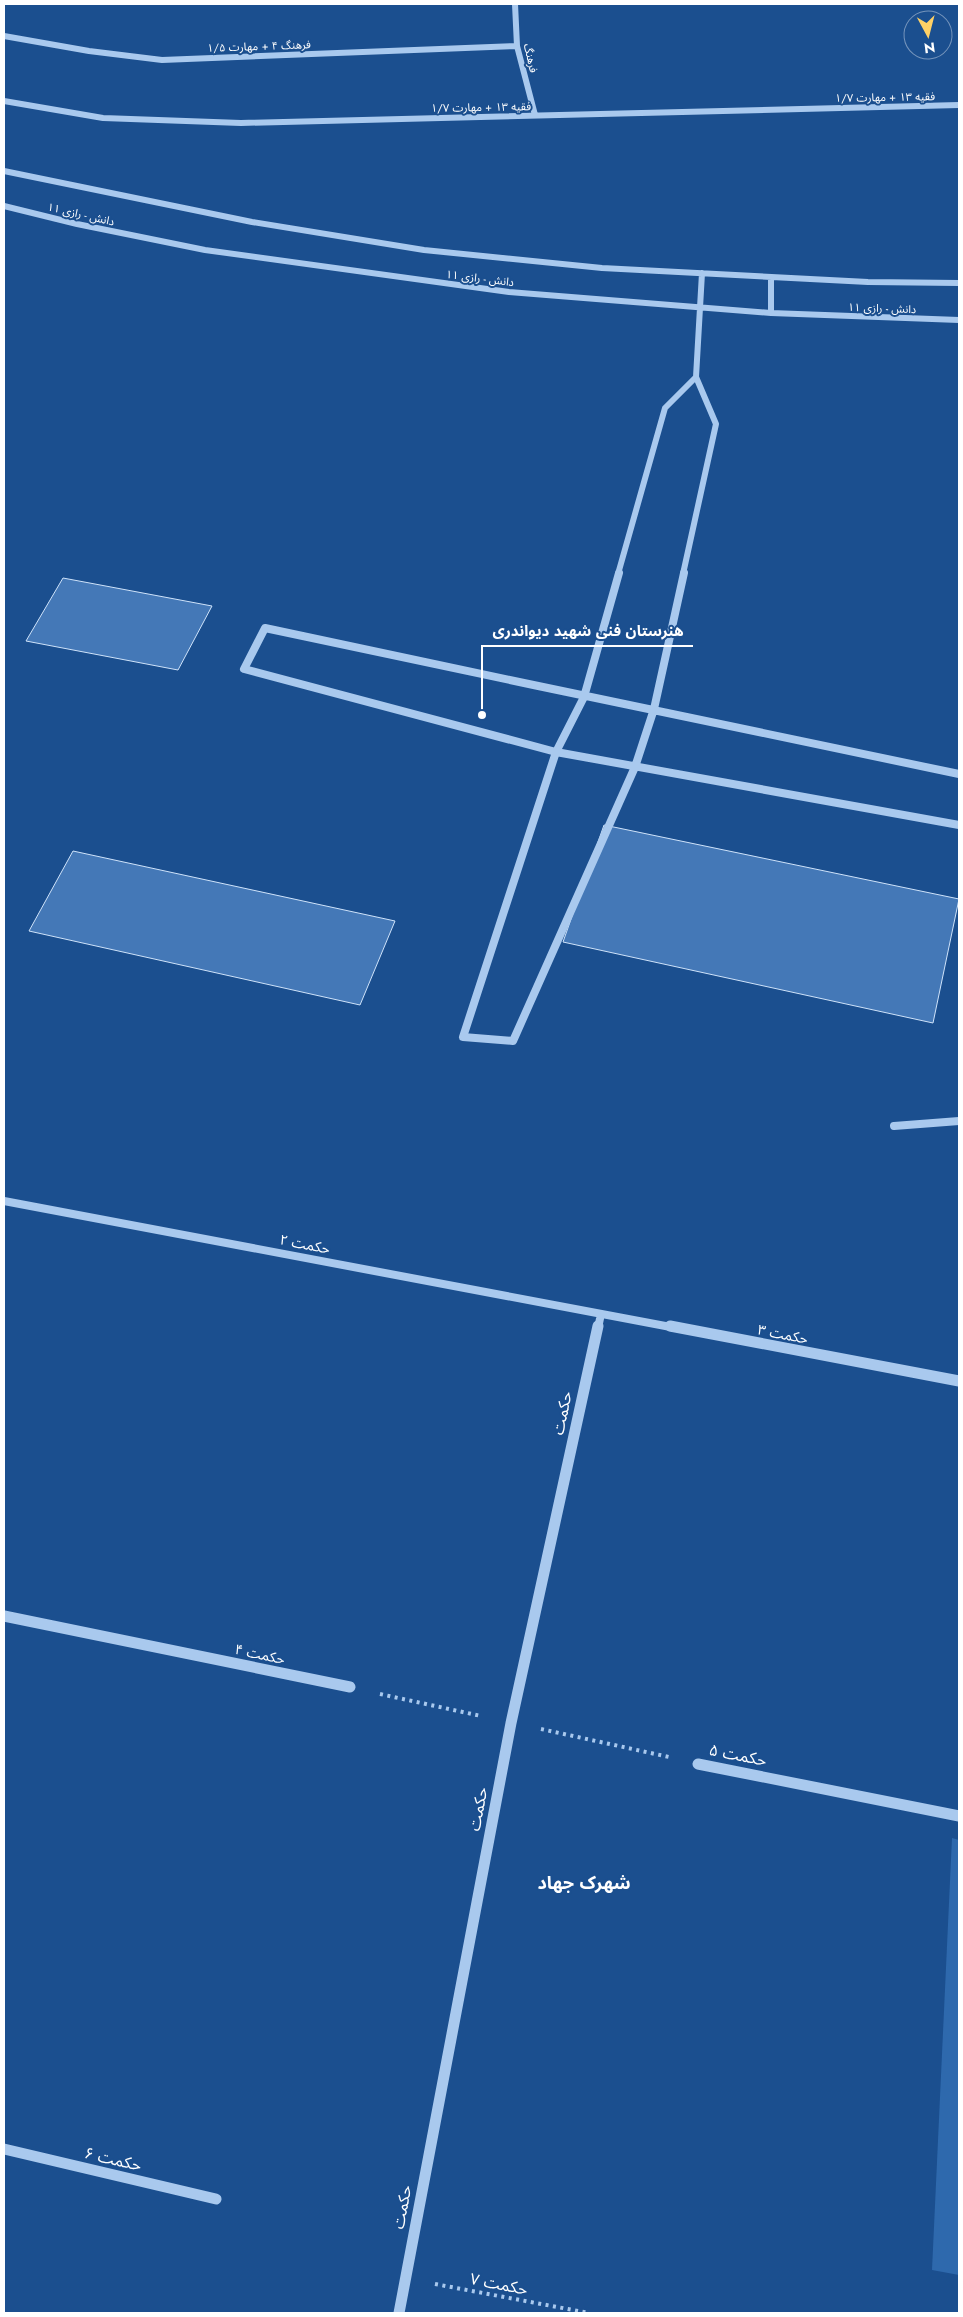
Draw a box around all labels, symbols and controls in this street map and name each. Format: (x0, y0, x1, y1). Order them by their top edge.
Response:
north arrow (903, 10, 953, 60)
street label: فرهنگ ۴ + مهارت ۱/۵ (207, 36, 311, 56)
text: N (923, 37, 936, 59)
street label: فرهنگ (520, 42, 542, 74)
street label: فقیه ۱۳ + مهارت ۱/۷ (835, 88, 935, 106)
street label: فقیه ۱۳ + مهارت ۱/۷ (431, 98, 531, 116)
street label: دانش - رازی ۱۱ (46, 199, 116, 229)
street label: دانش - رازی ۱۱ (445, 266, 515, 290)
street label: دانش - رازی ۱۱ (848, 299, 916, 317)
callout: هنرستان فنی شهید دیواندری (482, 616, 693, 646)
text: هنرستان فنی شهید دیواندری (492, 620, 684, 642)
street label: حکمت ۲ (278, 1229, 332, 1259)
street label: حکمت ۳ (756, 1319, 810, 1349)
street label: حکمت (546, 1389, 578, 1437)
street label: حکمت ۴ (233, 1639, 287, 1669)
street label: حکمت ۵ (707, 1738, 769, 1772)
street label: حکمت (462, 1785, 494, 1833)
district label: شهرک جهاد (537, 1870, 631, 1896)
street label: حکمت ۶ (82, 2141, 144, 2177)
street label: حکمت (386, 2183, 418, 2231)
street label: حکمت ۷ (468, 2267, 530, 2301)

